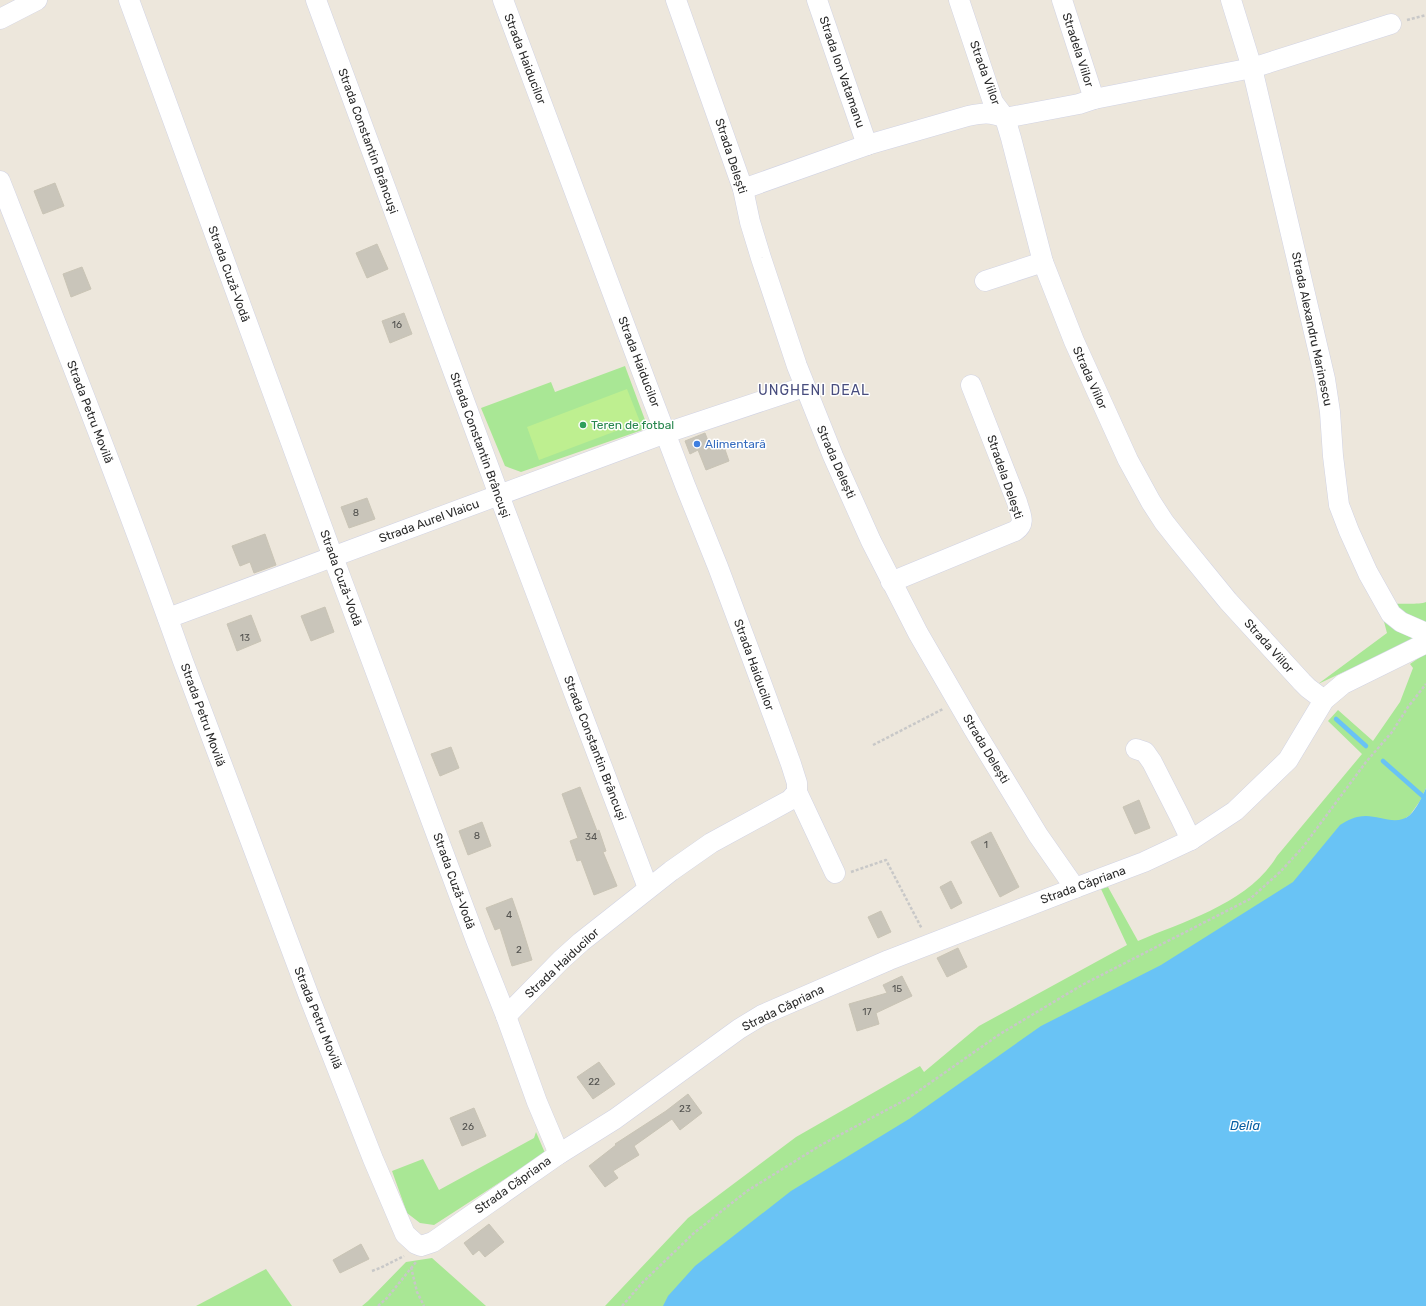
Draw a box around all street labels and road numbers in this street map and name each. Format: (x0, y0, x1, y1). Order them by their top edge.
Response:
street label: Stradela Viilor (1059, 11, 1097, 89)
street label: Strada Haiducilor (501, 12, 549, 107)
street label: Strada Ion Vatamanu (816, 14, 868, 130)
street label: Strada Viilor (967, 39, 1003, 108)
street label: Strada Constantin Brâncuşi (335, 66, 401, 216)
street label: Strada Delești (712, 117, 750, 195)
street label: Strada Cuză-Vodă (205, 224, 253, 324)
street label: Strada Alexandru Marinescu (1289, 251, 1335, 407)
street label: Strada Haiducilor (615, 315, 663, 410)
street label: Strada Viilor (1070, 344, 1110, 412)
street label: Strada Petru Movilă (64, 359, 116, 465)
street label: Strada Constantin Brâncuşi (447, 370, 513, 520)
street label: Strada Delești (814, 423, 858, 501)
street label: Stradela Delești (984, 433, 1026, 521)
street label: Strada Aurel Vlaicu (377, 496, 481, 546)
street label: Strada Cuză-Vodă (317, 528, 365, 628)
street label: Strada Viilor (1241, 616, 1297, 676)
street label: Strada Haiducilor (731, 617, 777, 713)
street label: Strada Petru Movilă (178, 661, 228, 769)
street label: Strada Constantin Brâncuşi (561, 674, 629, 822)
street label: Strada Delești (960, 712, 1012, 786)
street label: Strada Cuză-Vodă (430, 831, 478, 931)
street label: Strada Căpriana (1038, 863, 1128, 907)
street label: Strada Haiducilor (522, 925, 602, 1001)
street label: Strada Petru Movilă (291, 965, 345, 1071)
street label: Strada Căpriana (740, 982, 826, 1034)
street label: Strada Căpriana (472, 1154, 554, 1216)

